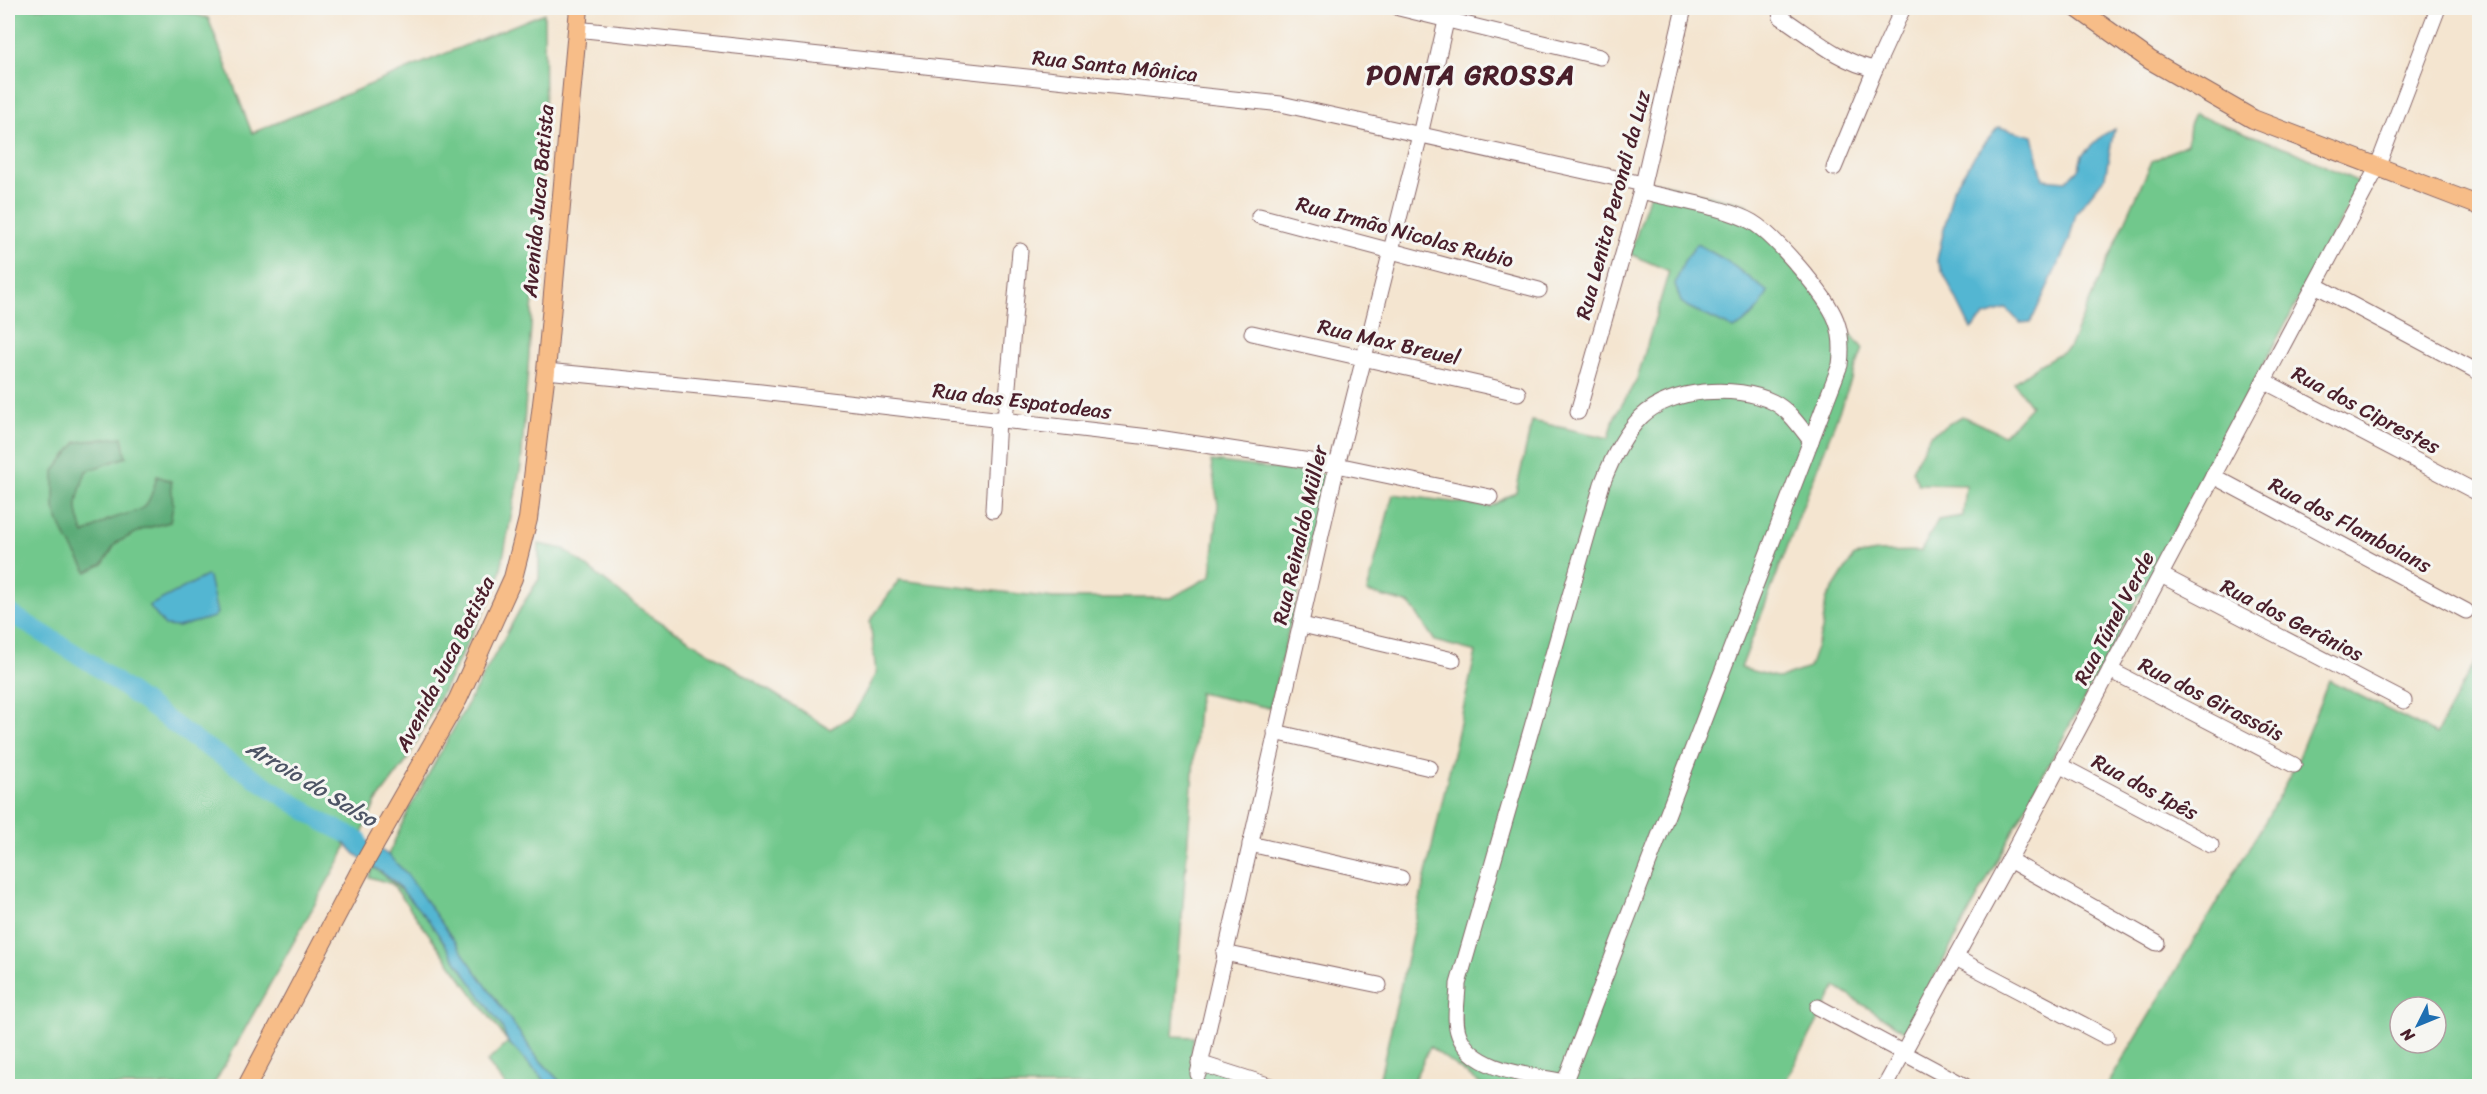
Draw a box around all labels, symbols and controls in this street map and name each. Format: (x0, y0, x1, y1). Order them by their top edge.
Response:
street label: Rua Santa Mônica (1030, 38, 1200, 94)
district label: PONTA GROSSA (1366, 51, 1576, 99)
street label: Rua Lenita Perondi da Luz (1564, 85, 1662, 324)
street label: Avenida Juca Batista (511, 103, 565, 300)
street label: Rua Irmão Nicolas Rubio (1292, 185, 1518, 279)
street label: Rua Max Breuel (1314, 307, 1465, 377)
street label: Rua dos Ciprestes (2285, 355, 2448, 465)
street label: Rua das Espatodeas (930, 371, 1114, 431)
street label: Rua Reinaldo Müller (1261, 440, 1339, 629)
street label: Rua dos Flamboians (2262, 466, 2439, 584)
street label: Rua Túnel Verde (2063, 544, 2165, 692)
street label: Rua dos Gerânios (2214, 567, 2371, 673)
street label: Avenida Juca Batista (384, 569, 506, 760)
street label: Rua dos Girassóis (2132, 646, 2291, 752)
water label: Arroio do Salso (238, 728, 387, 839)
street label: Rua dos Ipês (2085, 743, 2206, 831)
north arrow (2388, 995, 2448, 1055)
text: N (2392, 1020, 2422, 1050)

